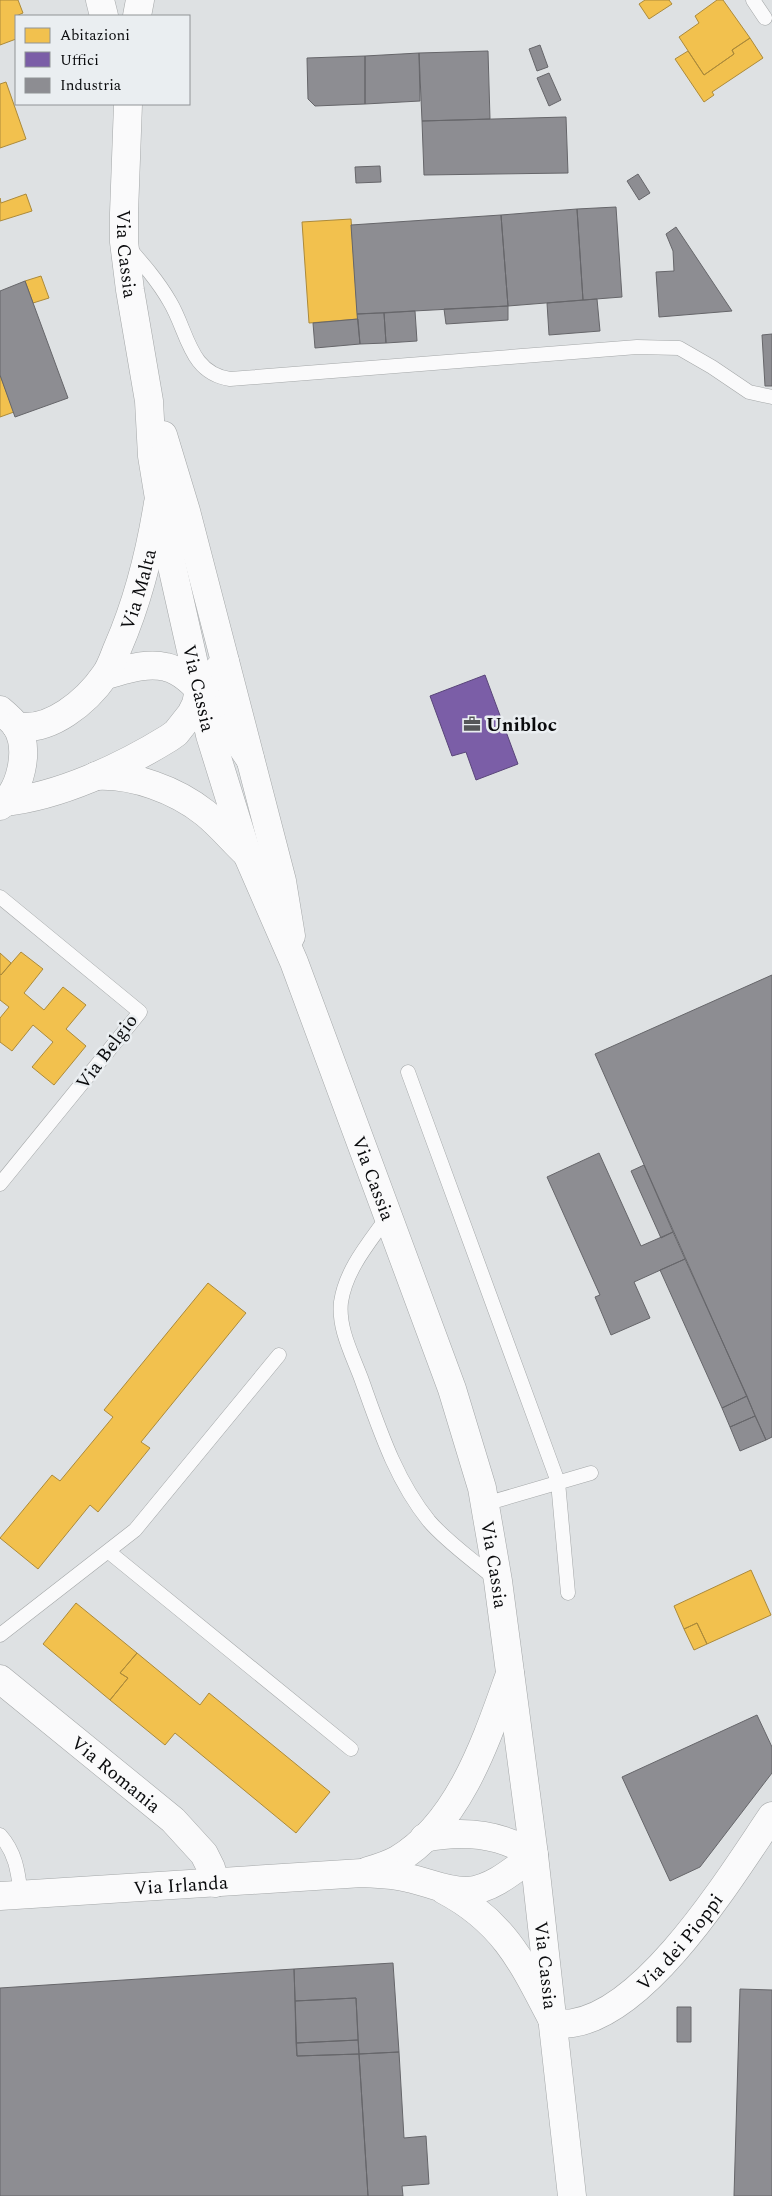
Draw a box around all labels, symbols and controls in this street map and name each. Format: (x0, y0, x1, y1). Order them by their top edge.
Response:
legend (15, 15, 190, 105)
text: Abitazioni (60, 24, 130, 47)
text: Uffici (60, 49, 99, 72)
text: Industria (60, 74, 122, 97)
street label: Via Cassia (108, 210, 144, 301)
street label: Via Malta (113, 546, 165, 634)
street label: Via Cassia (174, 642, 222, 735)
place label: Unibloc (486, 711, 557, 740)
office icon: Unibloc (462, 714, 482, 734)
street label: Via Belgio (69, 1008, 145, 1096)
street label: Via Cassia (344, 1132, 402, 1226)
street label: Via Cassia (472, 1519, 515, 1611)
street label: Via Romania (64, 1729, 167, 1821)
street label: Via Irlanda (132, 1868, 230, 1904)
street label: Via dei Pioppi (631, 1888, 731, 1998)
street label: Via Cassia (525, 1920, 564, 2012)

